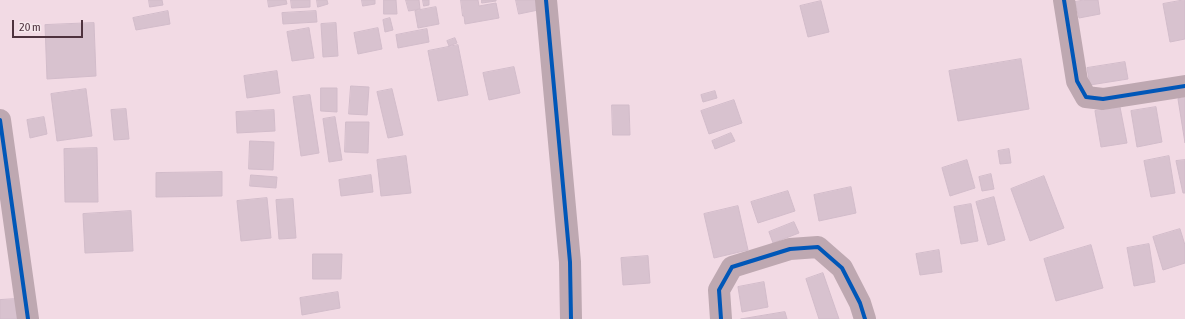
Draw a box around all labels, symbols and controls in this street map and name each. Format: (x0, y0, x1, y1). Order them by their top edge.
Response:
scale bar (14, 12, 85, 38)
text: 20 m (19, 20, 41, 34)

